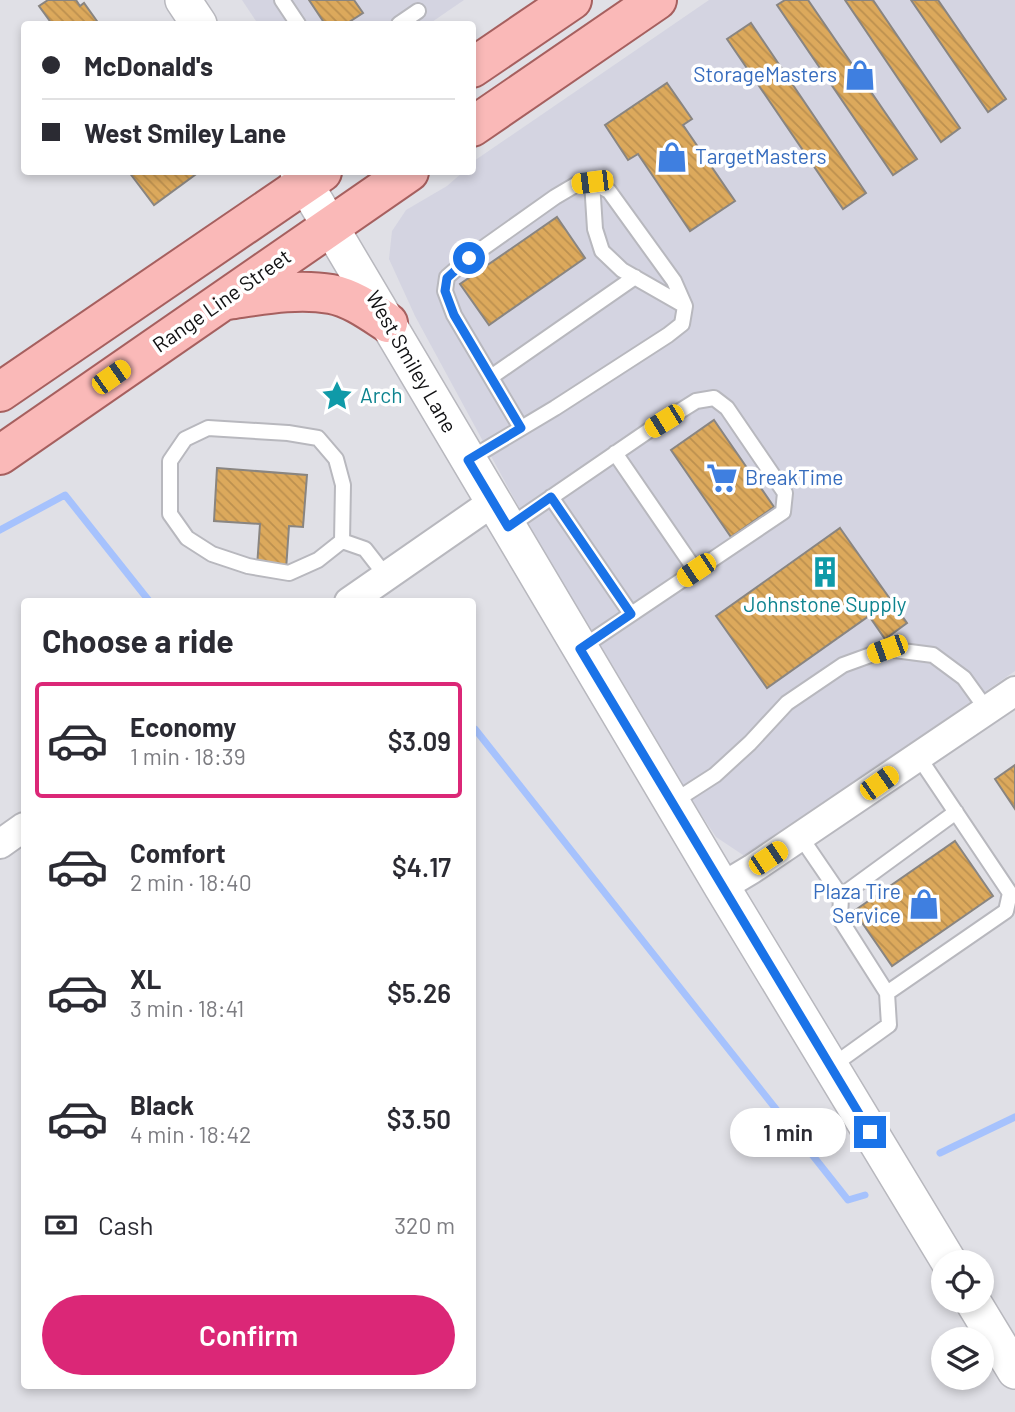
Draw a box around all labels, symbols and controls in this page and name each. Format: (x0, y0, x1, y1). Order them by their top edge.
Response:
text: McDonald's (84, 50, 213, 81)
shop icon: StorageMasters (843, 58, 877, 92)
place label: StorageMasters (693, 61, 837, 86)
text: West Smiley Lane (84, 117, 286, 148)
shop icon: TargetMasters (655, 140, 689, 174)
place label: TargetMasters (695, 143, 827, 168)
car (570, 169, 615, 195)
route start (453, 242, 485, 274)
street label: Range Line Street (147, 243, 295, 357)
street label: West Smiley Lane (361, 286, 463, 437)
car (88, 356, 135, 398)
place icon: Arch (320, 379, 354, 413)
place label: Arch (360, 382, 403, 407)
car (641, 401, 688, 441)
supermarket icon: BreakTime (705, 461, 739, 495)
place label: BreakTime (745, 464, 843, 489)
car (673, 550, 720, 590)
building icon: Johnstone Supply (808, 555, 842, 589)
place label: Johnstone Supply (744, 591, 907, 616)
text: Choose a ride (42, 621, 234, 659)
car (864, 632, 911, 666)
icon: car (46, 709, 109, 772)
text: Economy (130, 711, 236, 742)
text: $3.09 (388, 725, 451, 756)
text: 1 min · 18:39 (130, 742, 246, 770)
car (856, 762, 903, 804)
icon: car (46, 835, 109, 898)
text: Comfort (130, 837, 226, 868)
car (745, 838, 792, 878)
text: $4.17 (392, 851, 451, 882)
text: 2 min · 18:40 (130, 868, 252, 896)
place label: Plaza Tire Service (813, 878, 901, 927)
shop icon: Plaza Tire Service (907, 887, 941, 921)
icon: car (46, 961, 109, 1024)
text: XL (130, 963, 161, 994)
text: $5.26 (387, 977, 451, 1008)
text: 3 min · 18:41 (130, 994, 244, 1022)
icon: car (46, 1087, 109, 1150)
text: Black (130, 1089, 194, 1120)
text: $3.50 (387, 1103, 451, 1134)
callout: 1 min (730, 1108, 846, 1156)
route end (854, 1116, 886, 1148)
text: 1 min (763, 1118, 813, 1146)
text: 4 min · 18:42 (130, 1120, 251, 1148)
icon: cash (42, 1206, 80, 1244)
text: Cash (98, 1209, 153, 1240)
text: 320 m (394, 1211, 455, 1239)
map controls (931, 1250, 994, 1390)
button: locate (931, 1250, 994, 1313)
button: Confirm (42, 1295, 455, 1375)
button: layers (931, 1327, 994, 1390)

